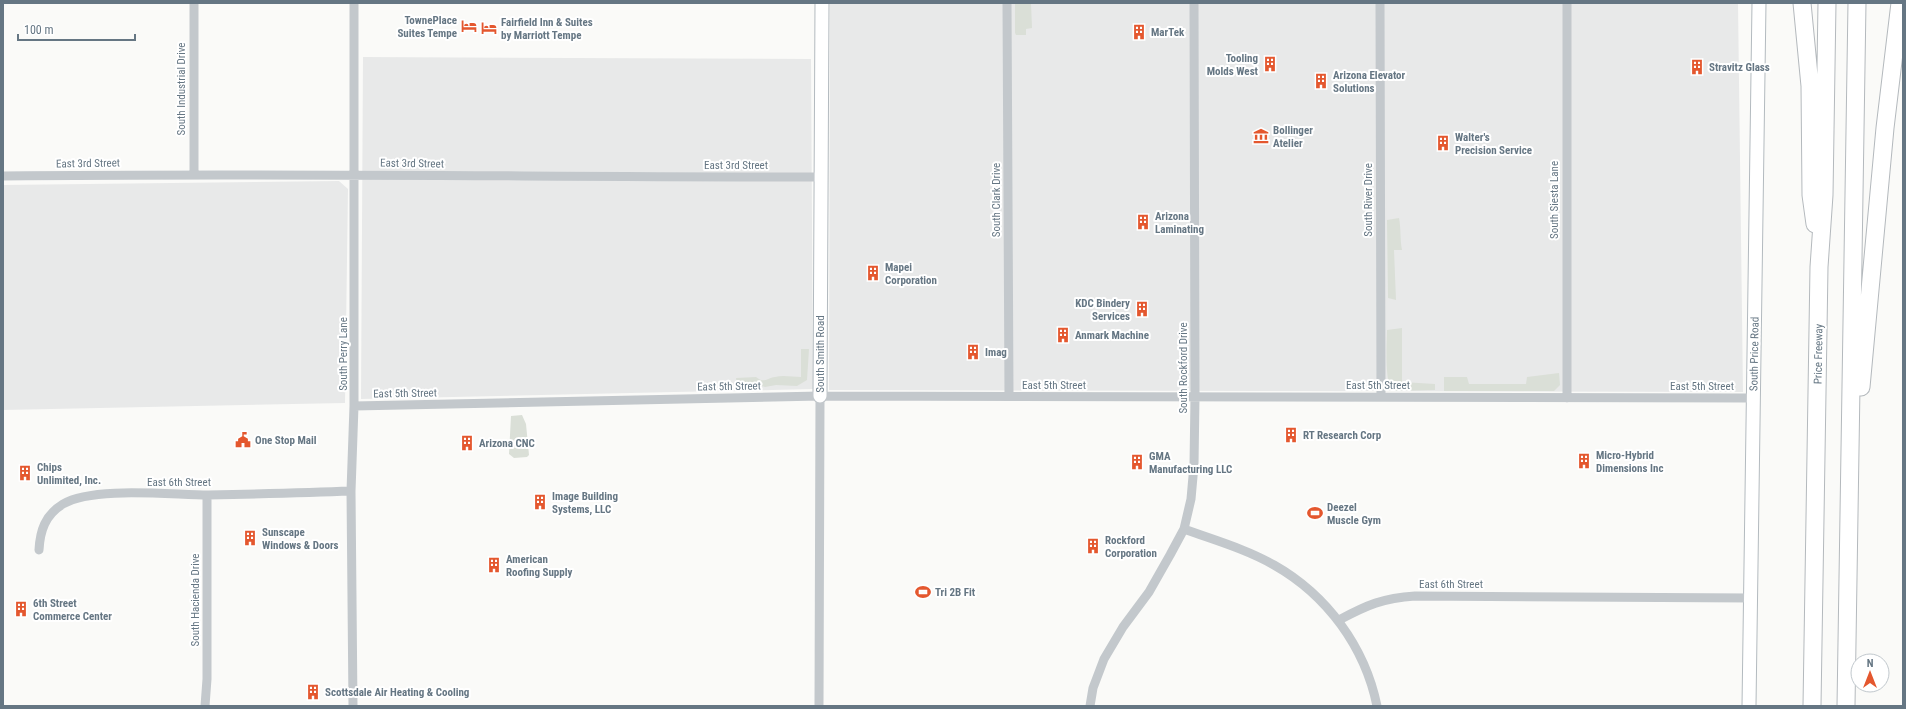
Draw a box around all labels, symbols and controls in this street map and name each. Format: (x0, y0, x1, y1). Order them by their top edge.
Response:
place label: TownePlace Suites Tempe (397, 14, 457, 40)
scale bar (18, 16, 135, 42)
place label: Fairfield Inn & Suites by Marriott Tempe (501, 16, 593, 42)
hotel icon: TownePlace Suites Tempe (460, 17, 478, 35)
hotel icon: Fairfield Inn & Suites by Marriott Tempe (480, 19, 498, 37)
text: 100 m (24, 23, 54, 37)
building icon: MarTek (1130, 23, 1148, 41)
place label: MarTek (1151, 26, 1185, 39)
street label: South Industrial Drive (175, 43, 188, 135)
place label: Tooling Molds West (1207, 52, 1259, 78)
building icon: Tooling Molds West (1261, 55, 1279, 73)
building icon: Stravitz Glass (1688, 58, 1706, 76)
place label: Stravitz Glass (1709, 61, 1770, 74)
place label: Arizona Elevator Solutions (1333, 69, 1406, 95)
building icon: Arizona Elevator Solutions (1312, 72, 1330, 90)
place label: Bollinger Atelier (1273, 124, 1313, 150)
museum icon: Bollinger Atelier (1252, 127, 1270, 145)
place label: Walter's Precision Service (1455, 131, 1532, 157)
building icon: Walter's Precision Service (1434, 134, 1452, 152)
street label: East 3rd Street (56, 156, 120, 171)
street label: East 3rd Street (380, 156, 444, 171)
street label: East 3rd Street (704, 159, 768, 172)
street label: South Siesta Lane (1548, 161, 1561, 239)
street label: South Clark Drive (990, 163, 1003, 237)
street label: South River Drive (1362, 163, 1375, 237)
place label: Arizona Laminating (1155, 210, 1204, 236)
building icon: Arizona Laminating (1134, 213, 1152, 231)
place label: Mapei Corporation (885, 261, 937, 287)
building icon: Mapei Corporation (864, 264, 882, 282)
place label: KDC Bindery Services (1075, 297, 1130, 323)
building icon: KDC Bindery Services (1133, 300, 1151, 318)
street label: South Smith Road (814, 315, 827, 393)
street label: South Perry Lane (337, 317, 350, 391)
street label: South Price Road (1747, 317, 1762, 391)
street label: South Rockford Drive (1177, 322, 1190, 414)
street label: Price Freeway (1811, 323, 1826, 384)
building icon: Anmark Machine (1054, 326, 1072, 344)
place label: Anmark Machine (1075, 329, 1149, 342)
building icon: Imag (964, 343, 982, 361)
place label: Imag (985, 346, 1007, 359)
street label: East 5th Street (697, 379, 761, 394)
street label: East 5th Street (1022, 379, 1086, 392)
street label: East 5th Street (1346, 379, 1410, 392)
street label: East 5th Street (1670, 380, 1734, 393)
street label: East 5th Street (373, 386, 437, 401)
building icon: RT Research Corp (1282, 426, 1300, 444)
place label: RT Research Corp (1303, 429, 1382, 442)
public building icon: One Stop Mail (234, 431, 252, 449)
place label: One Stop Mail (255, 434, 317, 447)
building icon: Arizona CNC (458, 434, 476, 452)
place label: Arizona CNC (479, 437, 535, 450)
place label: Micro-Hybrid Dimensions Inc (1596, 449, 1663, 475)
place label: GMA Manufacturing LLC (1149, 450, 1232, 476)
building icon: Micro-Hybrid Dimensions Inc (1575, 452, 1593, 470)
building icon: GMA Manufacturing LLC (1128, 453, 1146, 471)
place label: Chips Unlimited, Inc. (37, 461, 101, 487)
building icon: Chips Unlimited, Inc. (16, 464, 34, 482)
street label: East 6th Street (147, 476, 211, 489)
place label: Image Building Systems, LLC (552, 490, 618, 516)
building icon: Image Building Systems, LLC (531, 493, 549, 511)
place label: Deezel Muscle Gym (1327, 501, 1381, 527)
sports icon: Deezel Muscle Gym (1306, 504, 1324, 522)
place label: Sunscape Windows & Doors (262, 526, 339, 552)
building icon: Sunscape Windows & Doors (241, 529, 259, 547)
place label: Rockford Corporation (1105, 534, 1157, 560)
building icon: Rockford Corporation (1084, 537, 1102, 555)
street label: South Hacienda Drive (189, 553, 202, 647)
place label: American Roofing Supply (506, 553, 573, 579)
building icon: American Roofing Supply (485, 556, 503, 574)
street label: East 6th Street (1419, 578, 1483, 591)
sports icon: Tri 2B Fit (914, 583, 932, 601)
place label: Tri 2B Fit (935, 586, 976, 599)
place label: 6th Street Commerce Center (33, 597, 112, 623)
building icon: 6th Street Commerce Center (12, 600, 30, 618)
north arrow (1850, 653, 1890, 693)
text: N (1867, 657, 1874, 670)
building icon: Scottsdale Air Heating & Cooling (304, 683, 322, 701)
place label: Scottsdale Air Heating & Cooling (325, 686, 469, 699)

